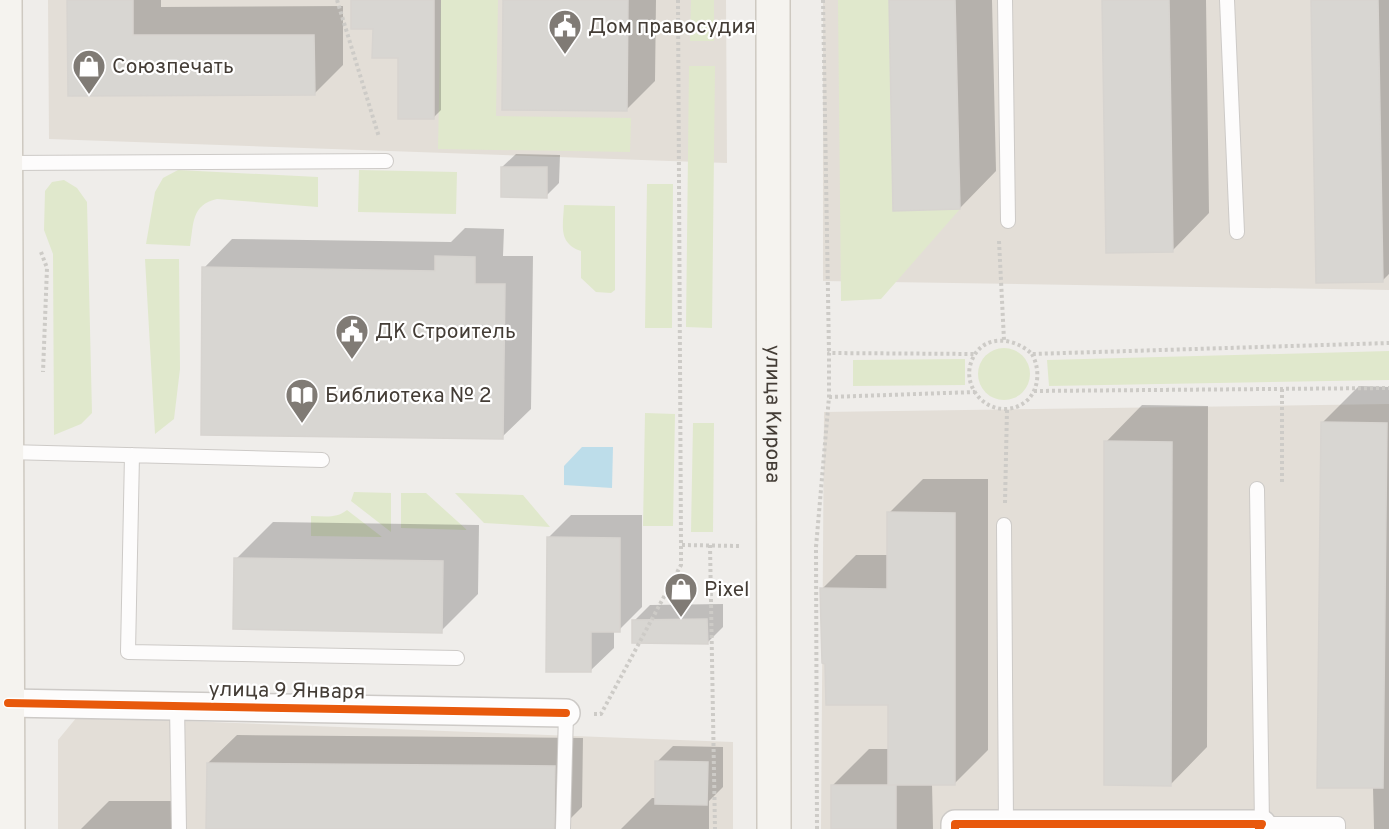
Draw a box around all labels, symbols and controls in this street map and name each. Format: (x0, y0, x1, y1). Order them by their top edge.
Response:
public building icon: Дом правосудия (547, 8, 583, 55)
place label: Дом правосудия (588, 14, 756, 41)
shop icon: Союзпечать (71, 48, 107, 95)
place label: Союзпечать (112, 54, 234, 81)
public building icon: ДК Строитель (334, 313, 370, 360)
place label: ДК Строитель (375, 319, 516, 346)
street label: улица Кирова (758, 345, 786, 483)
library icon: Библиотека № 2 (284, 377, 320, 424)
place label: Библиотека № 2 (325, 383, 492, 410)
shop icon: Pixel (663, 571, 699, 618)
place label: Pixel (704, 577, 750, 604)
street label: улица 9 Января (208, 677, 366, 706)

